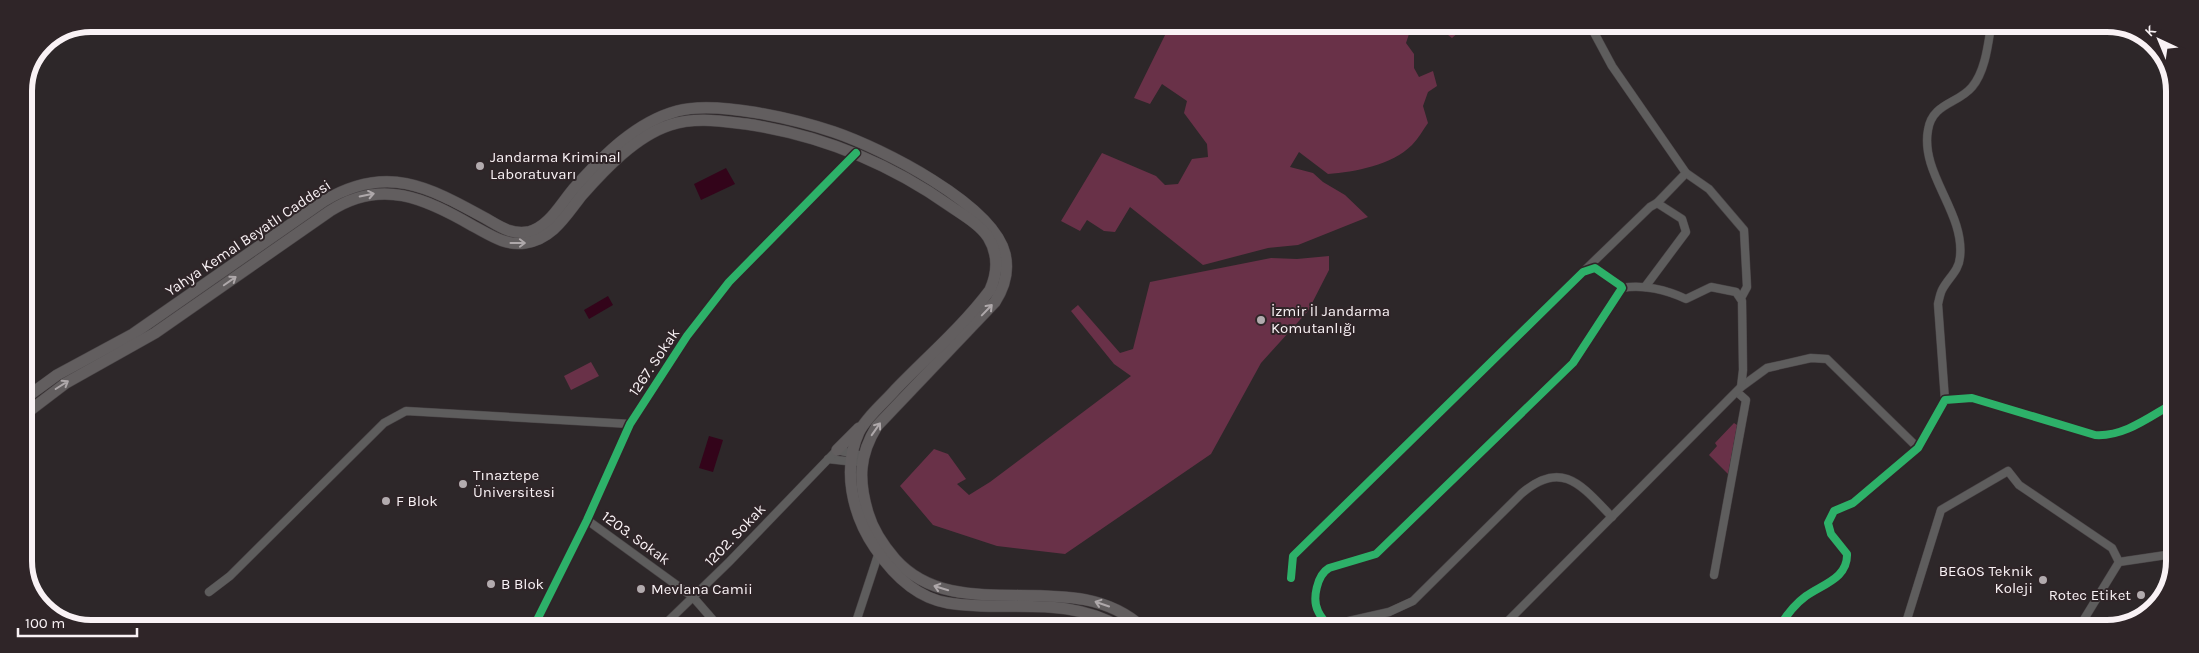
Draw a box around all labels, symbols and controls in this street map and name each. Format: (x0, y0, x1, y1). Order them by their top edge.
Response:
north arrow (2134, 15, 2184, 65)
text: K (2141, 21, 2160, 40)
place label: Jandarma Kriminal Laboratuvarı (490, 148, 621, 183)
marker: Jandarma Kriminal Laboratuvarı (474, 160, 486, 172)
street label: Yahya Kemal Beyatlı Caddesi (162, 176, 334, 300)
one-way arrow (358, 190, 374, 199)
one-way arrow (509, 238, 525, 248)
one-way arrow (223, 276, 237, 286)
place label: İzmir İl Jandarma Komutanlığı (1271, 302, 1390, 337)
one-way arrow (981, 304, 993, 317)
marker: İzmir İl Jandarma Komutanlığı (1255, 314, 1267, 326)
street label: 1267. Sokak (625, 325, 683, 399)
one-way arrow (55, 380, 69, 390)
one-way arrow (871, 422, 881, 436)
place label: Tınaztepe Üniversitesi (473, 466, 555, 501)
marker: Tınaztepe Üniversitesi (457, 478, 469, 490)
place label: F Blok (396, 492, 438, 510)
marker: F Blok (380, 495, 392, 507)
street label: 1202. Sokak (701, 500, 769, 570)
street label: 1203. Sokak (598, 507, 674, 569)
place label: BEGOS Teknik Koleji (1939, 562, 2033, 597)
marker: BEGOS Teknik Koleji (2037, 574, 2049, 586)
place label: B Blok (501, 575, 544, 593)
marker: B Blok (485, 578, 497, 590)
place label: Mevlana Camii (651, 580, 753, 598)
marker: Mevlana Camii (635, 583, 647, 595)
one-way arrow (933, 583, 949, 593)
place label: Rotec Etiket (2049, 586, 2131, 604)
marker: Rotec Etiket (2135, 589, 2147, 601)
one-way arrow (1094, 599, 1110, 608)
scale bar (18, 606, 136, 638)
text: 100 m (25, 614, 65, 632)

